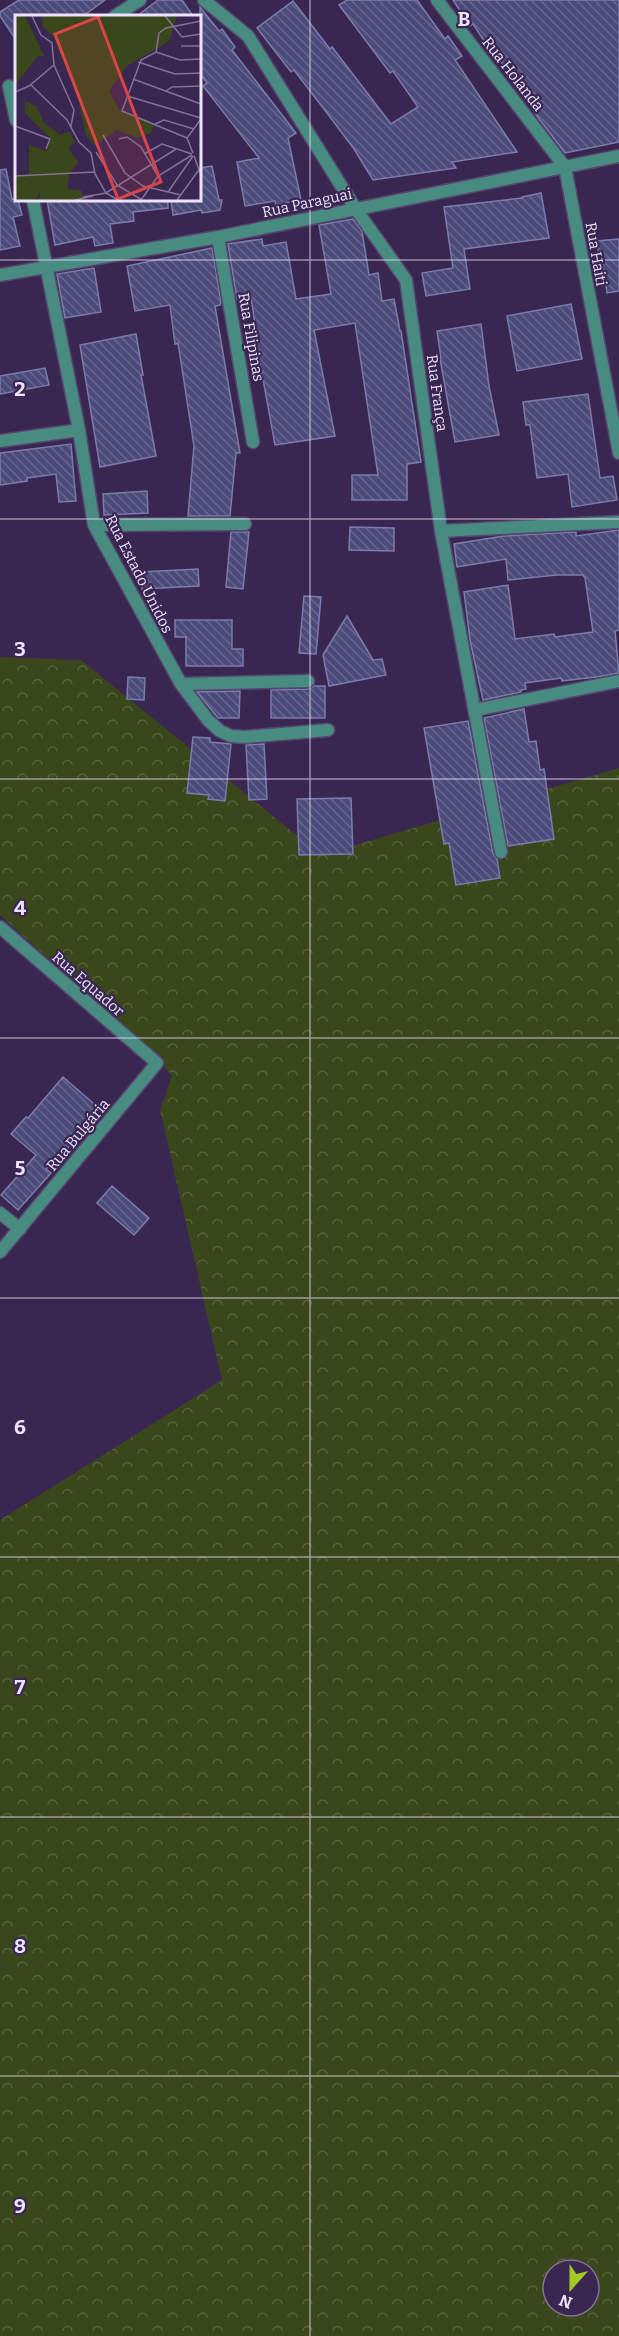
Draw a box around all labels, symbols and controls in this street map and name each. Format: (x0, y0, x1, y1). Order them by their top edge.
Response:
text: B (458, 7, 471, 31)
inset map (15, 15, 201, 201)
street label: Rua Holanda (478, 33, 548, 115)
street label: Rua Paraguai (260, 185, 354, 221)
street label: Rua Haiti (582, 221, 611, 288)
street label: Rua Filipinas (234, 291, 268, 383)
street label: Rua França (423, 353, 451, 433)
text: 2 (14, 377, 26, 401)
street label: Rua Estado Unidos (101, 512, 177, 636)
text: 3 (14, 637, 26, 661)
text: 4 (14, 896, 26, 920)
street label: Rua Equador (48, 948, 128, 1020)
street label: Rua Bulgária (43, 1095, 113, 1175)
text: 5 (15, 1156, 26, 1180)
text: 6 (14, 1415, 26, 1439)
text: 7 (15, 1675, 26, 1699)
text: 8 (14, 1934, 26, 1958)
text: 9 (14, 2194, 26, 2218)
north arrow (541, 2258, 601, 2318)
text: N (557, 2290, 575, 2313)

